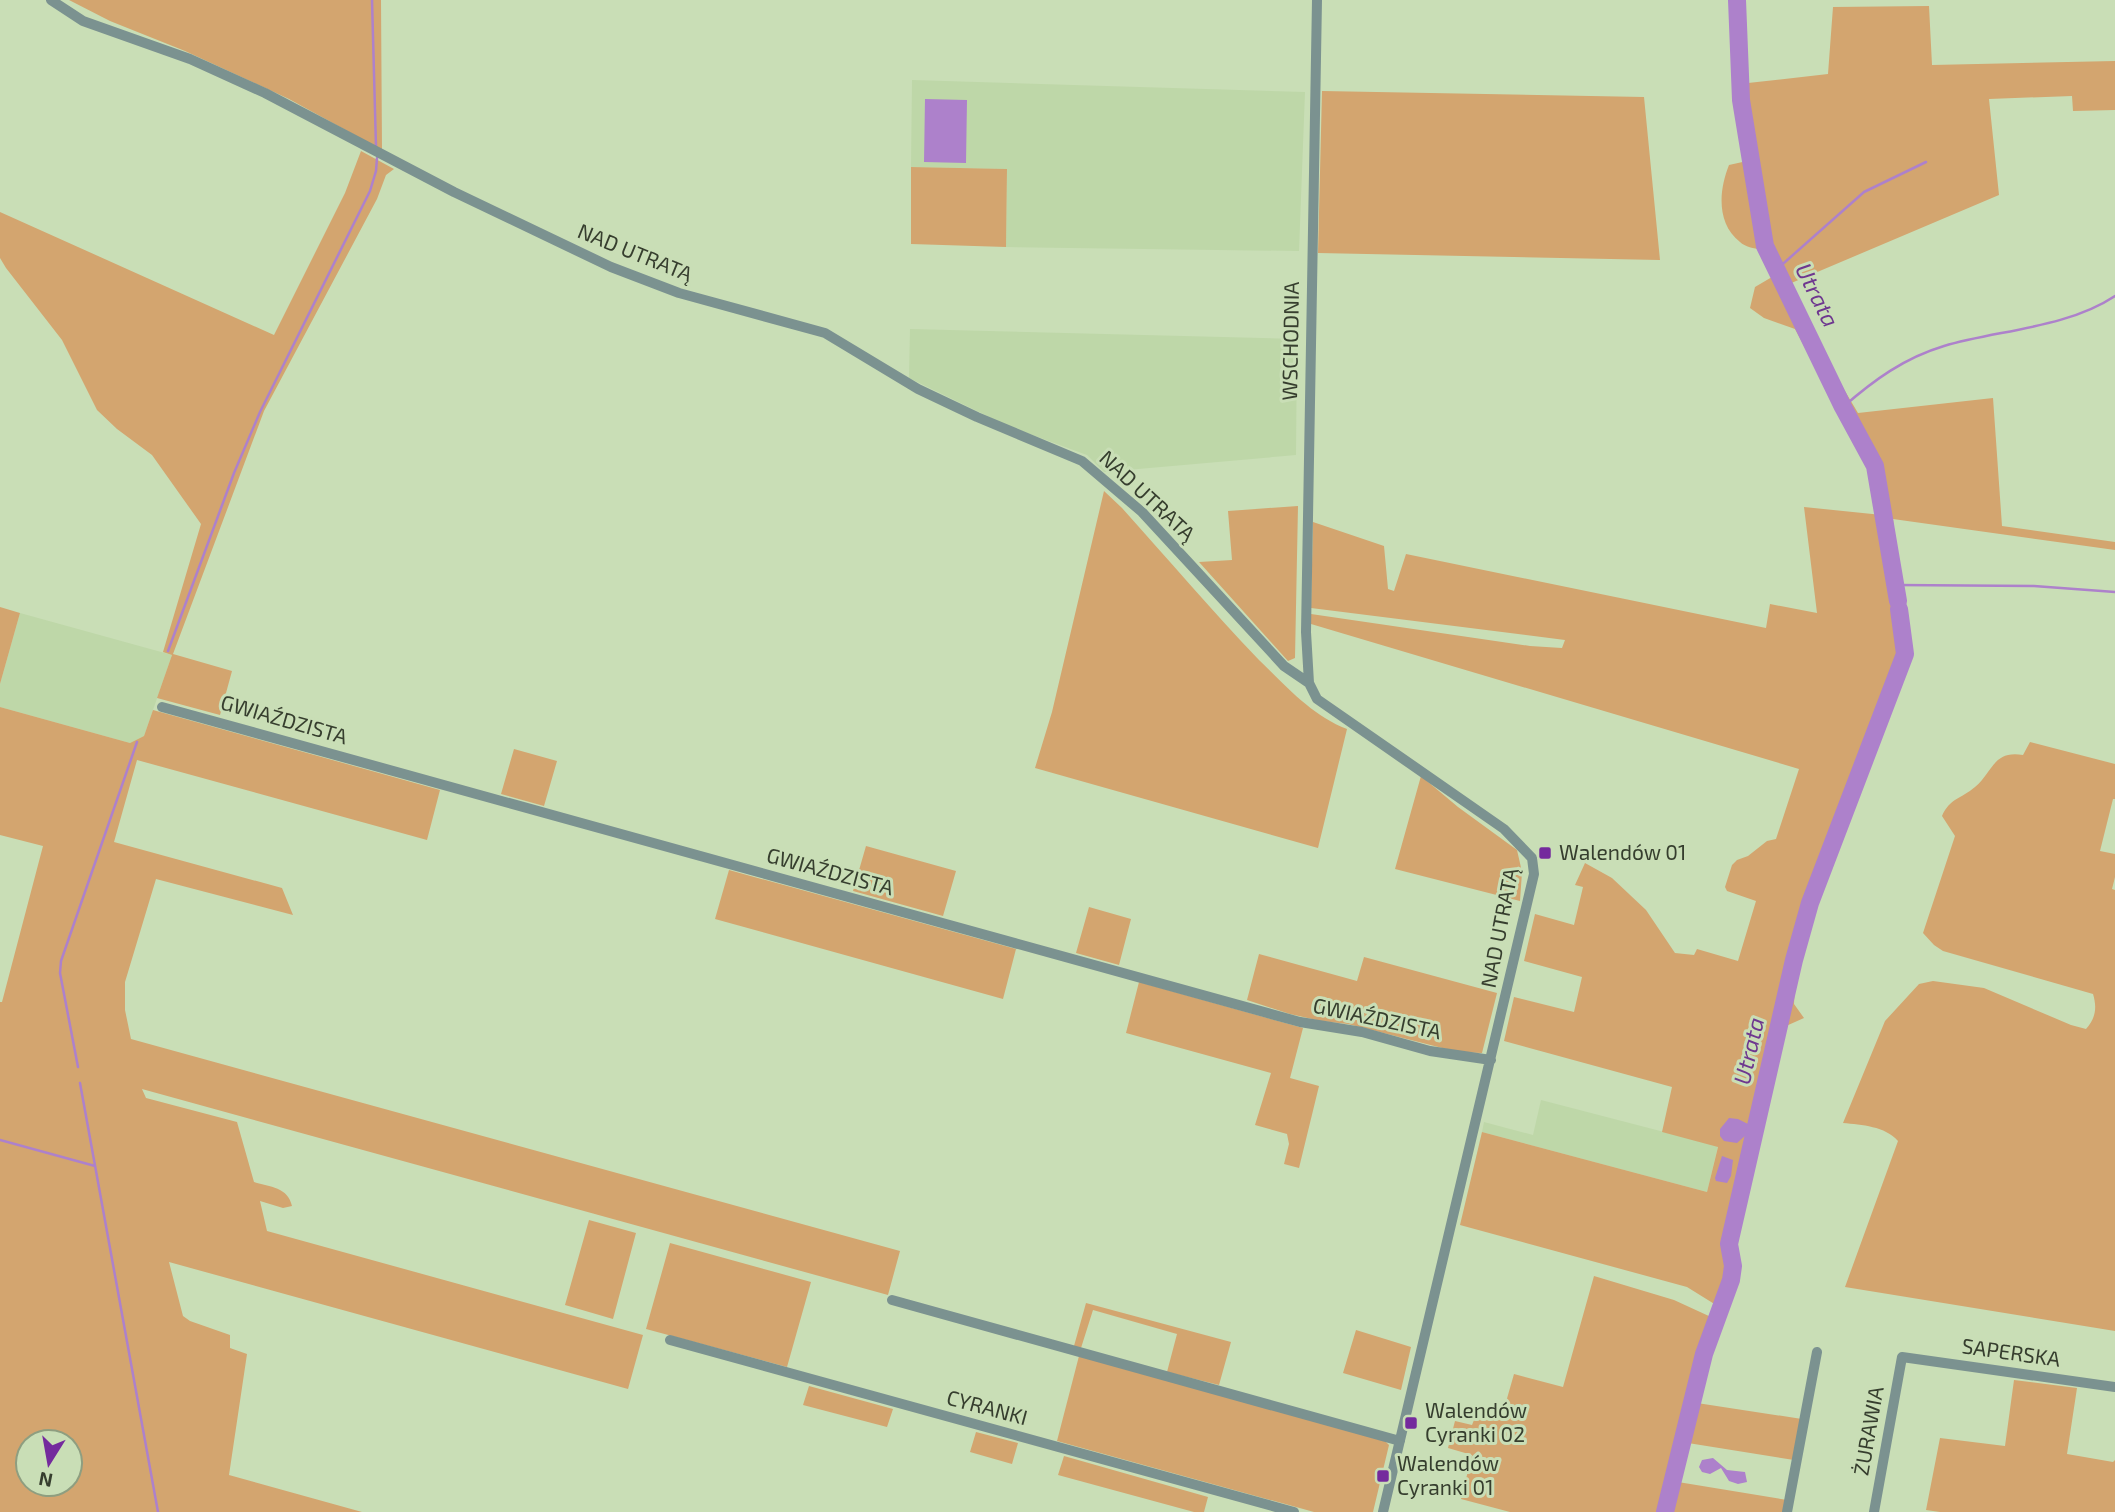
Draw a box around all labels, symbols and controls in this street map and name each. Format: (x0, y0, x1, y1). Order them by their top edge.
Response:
street label: NAD UTRATĄ (575, 217, 697, 286)
water label: Utrata (1790, 258, 1846, 331)
street label: WSCHODNIA (1276, 281, 1303, 401)
street label: NAD UTRATĄ (1095, 444, 1202, 546)
street label: GWIAŹDZISTA (218, 689, 351, 749)
place label: Walendów 01 (1559, 839, 1686, 864)
street label: GWIAŹDZISTA (764, 842, 897, 900)
marker: Walendów 01 (1537, 845, 1553, 861)
street label: NAD UTRATĄ (1475, 865, 1523, 990)
street label: GWIAŹDZISTA (1311, 992, 1444, 1043)
water label: Utrata (1727, 1015, 1769, 1087)
street label: SAPERSKA (1960, 1332, 2062, 1371)
street label: CYRANKI (944, 1384, 1031, 1429)
street label: ŻURAWIA (1847, 1384, 1888, 1477)
place label: Walendów Cyranki 02 (1425, 1397, 1527, 1446)
marker: Walendów Cyranki 02 (1403, 1415, 1419, 1431)
north arrow (14, 1428, 84, 1498)
place label: Walendów Cyranki 01 (1397, 1450, 1499, 1499)
text: N (37, 1468, 55, 1493)
marker: Walendów Cyranki 01 (1375, 1468, 1391, 1484)

